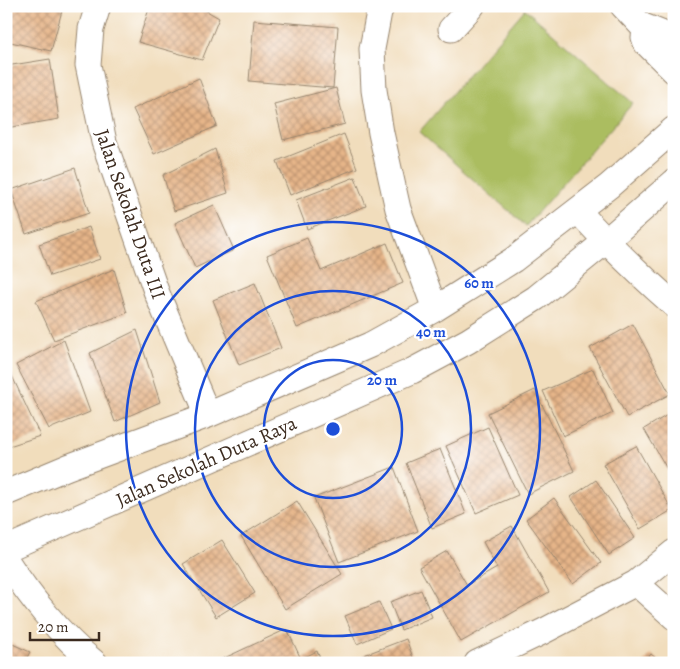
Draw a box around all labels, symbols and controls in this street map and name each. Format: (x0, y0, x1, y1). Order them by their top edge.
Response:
street label: Jalan Sekolah Duta III (89, 125, 172, 303)
text: 60 m (464, 273, 494, 293)
text: 40 m (416, 322, 446, 342)
text: 20 m (367, 370, 397, 390)
street label: Jalan Sekolah Duta Raya (111, 409, 302, 514)
centre of rings (324, 420, 342, 438)
scale bar (30, 609, 99, 641)
text: 20 m (38, 617, 69, 637)

